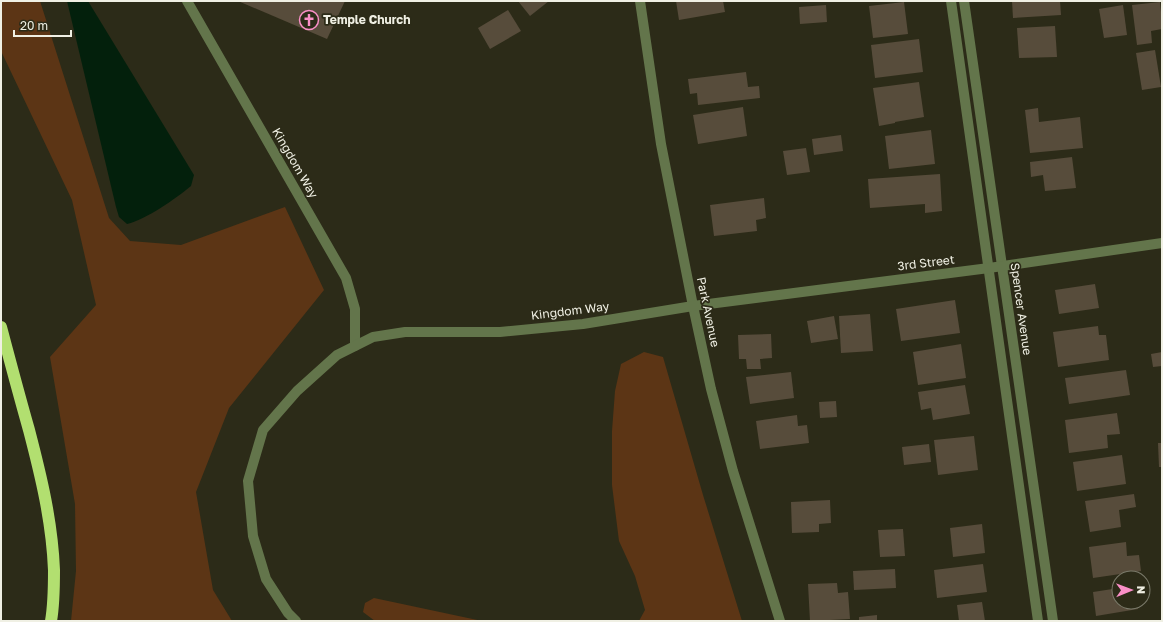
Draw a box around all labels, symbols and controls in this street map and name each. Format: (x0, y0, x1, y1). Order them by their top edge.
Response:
church icon: Temple Church (298, 9, 320, 31)
scale bar (14, 12, 71, 38)
place label: Temple Church (323, 12, 410, 27)
text: 20 m (20, 18, 48, 33)
street label: Kingdom Way (269, 125, 322, 201)
street label: 3rd Street (896, 252, 956, 273)
street label: Spencer Avenue (1008, 262, 1035, 356)
street label: Park Avenue (694, 275, 723, 348)
street label: Kingdom Way (530, 298, 610, 323)
north arrow (1111, 570, 1151, 610)
text: N (1135, 586, 1148, 594)

